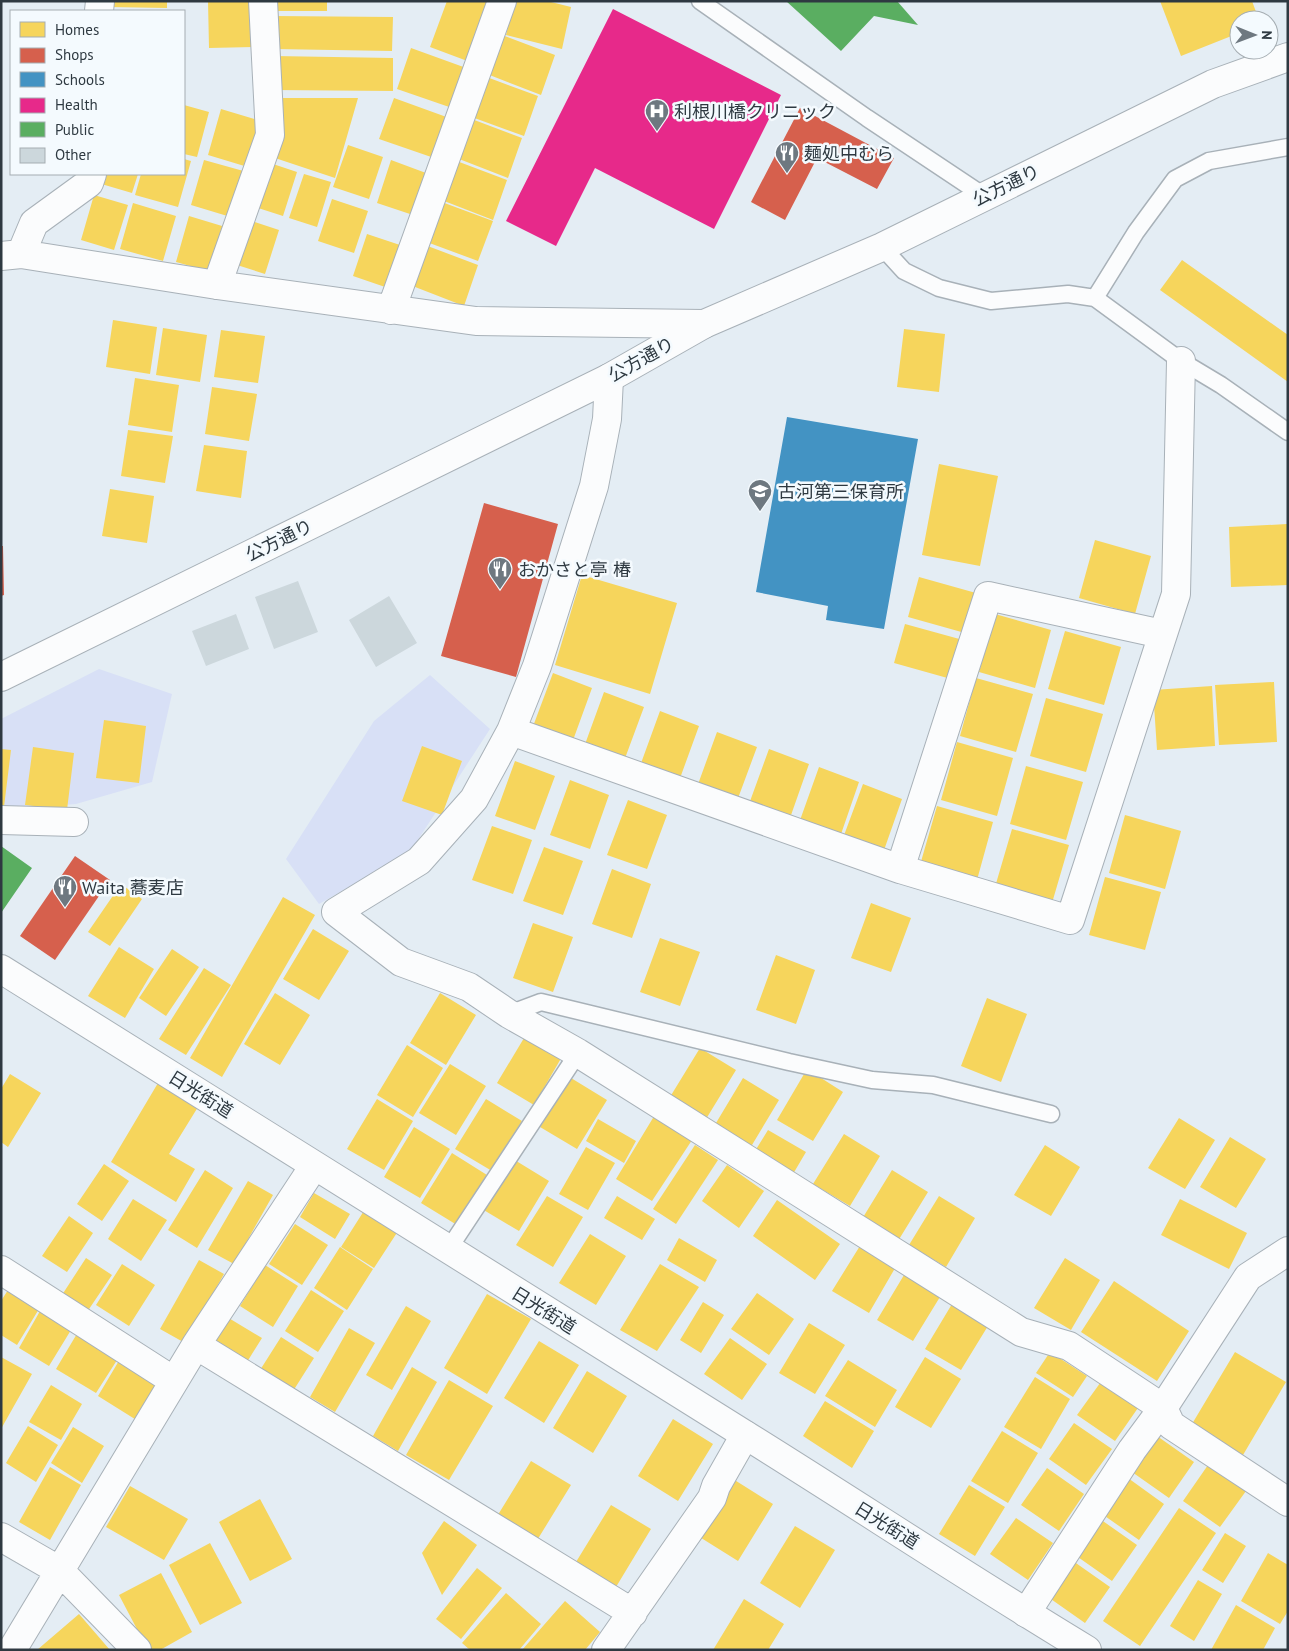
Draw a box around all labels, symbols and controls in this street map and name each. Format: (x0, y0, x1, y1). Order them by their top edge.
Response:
legend (10, 10, 185, 175)
north arrow (1229, 10, 1279, 60)
text: Homes (55, 20, 99, 39)
text: N (1258, 30, 1276, 40)
text: Shops (55, 45, 94, 64)
text: Schools (55, 70, 105, 89)
text: Health (55, 95, 98, 114)
hospital icon: 利根川橋クリニック (644, 98, 670, 132)
place label: 利根川橋クリニック (674, 100, 836, 123)
text: Public (55, 120, 94, 139)
restaurant icon: 麺処中むら (774, 140, 800, 174)
place label: 麺処中むら (804, 142, 894, 165)
text: Other (55, 145, 91, 164)
street label: 公方通り (969, 159, 1043, 211)
street label: 公方通り (604, 331, 678, 387)
school or university icon: 古河第三保育所 (747, 478, 773, 512)
place label: 古河第三保育所 (778, 480, 904, 503)
street label: 公方通り (242, 514, 316, 566)
restaurant icon: おかさと亭 椿 (487, 556, 513, 590)
place label: おかさと亭 椿 (518, 558, 631, 581)
restaurant icon: Waita 蕎麦店 (52, 874, 78, 908)
place label: Waita 蕎麦店 (82, 876, 184, 899)
street label: 日光街道 (164, 1065, 238, 1123)
street label: 日光街道 (507, 1281, 581, 1339)
street label: 日光街道 (850, 1496, 924, 1554)

